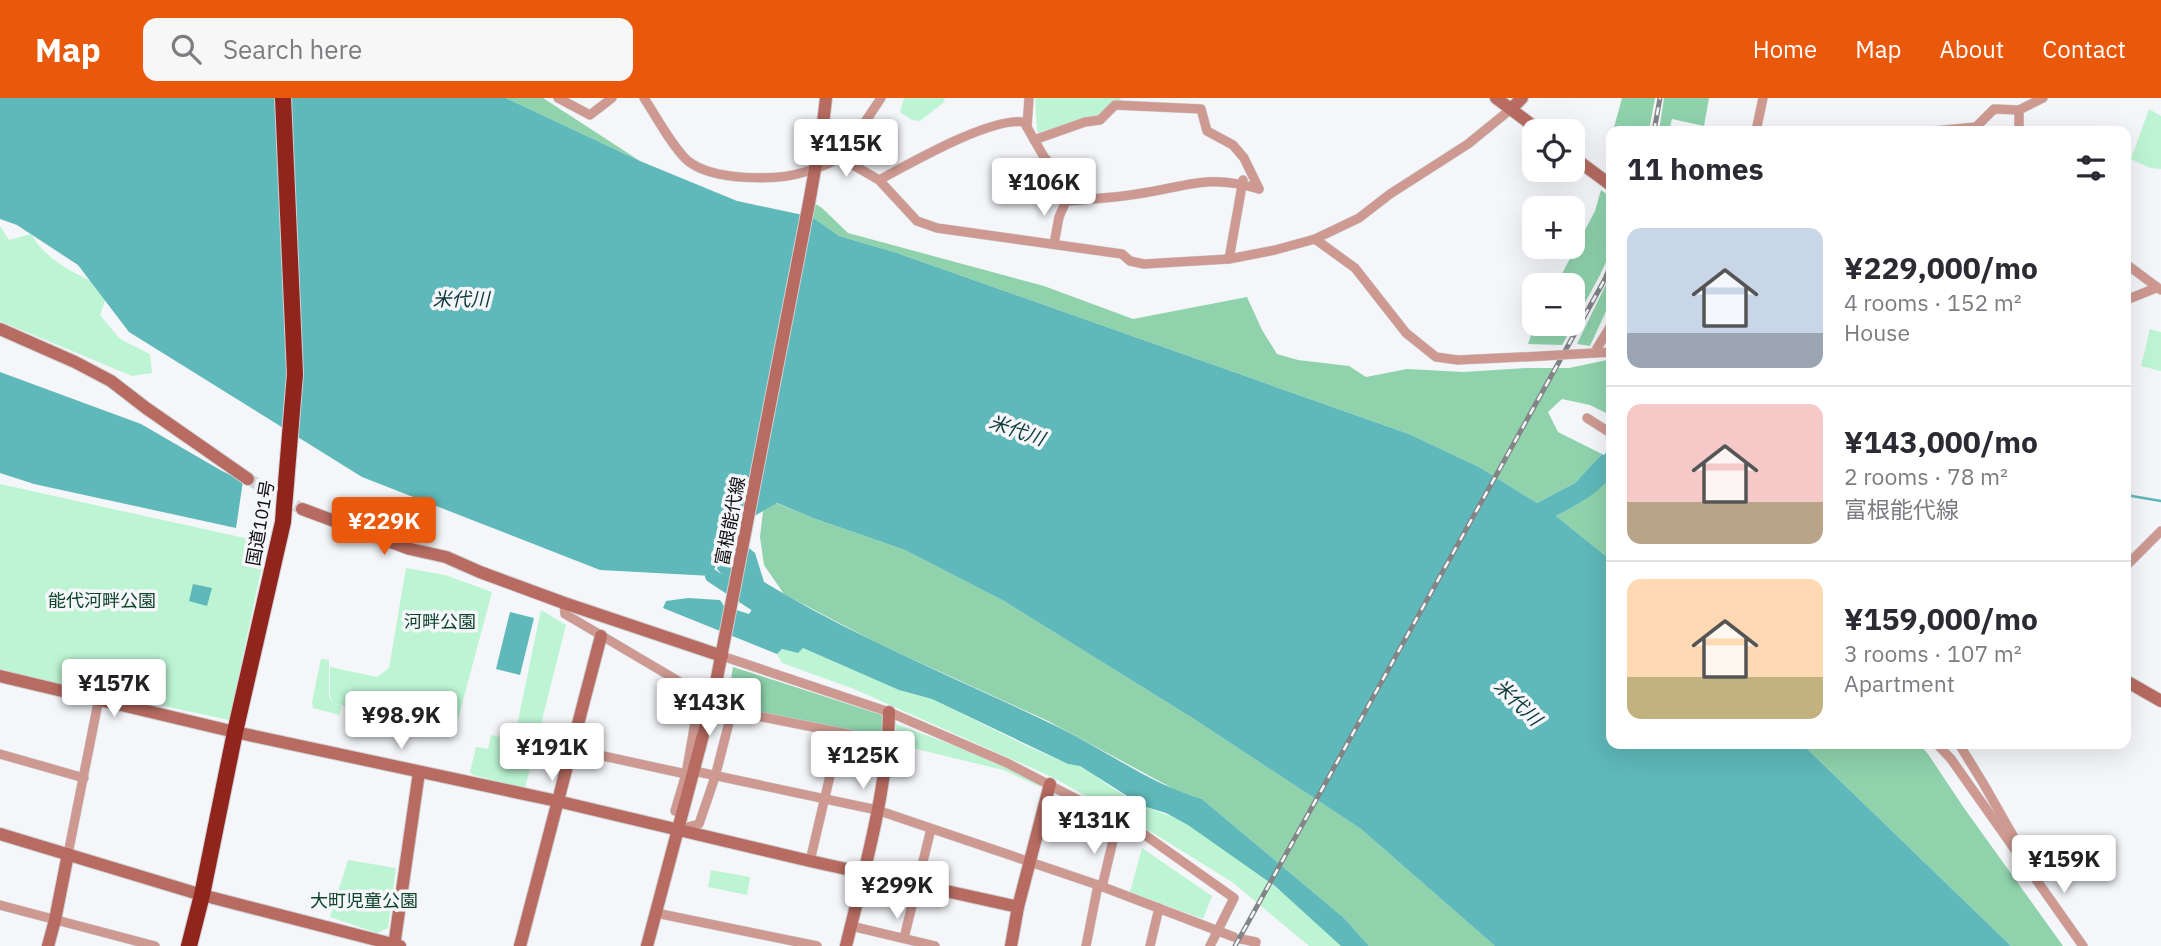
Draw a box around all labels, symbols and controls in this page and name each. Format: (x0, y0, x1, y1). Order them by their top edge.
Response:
search box (143, 18, 633, 81)
text: Map (35, 28, 101, 71)
icon: search (167, 30, 205, 68)
text: Search here (223, 32, 362, 66)
text: Home (1753, 33, 1817, 65)
text: Map (1855, 33, 1901, 65)
text: About (1939, 33, 2004, 65)
text: Contact (2042, 33, 2126, 65)
map controls (1522, 119, 1585, 336)
button: locate (1522, 119, 1585, 182)
pin: ¥115K (797, 120, 895, 179)
text: ¥115K (810, 127, 882, 157)
text: 11 homes (1627, 149, 1764, 188)
icon: filters (2072, 149, 2110, 187)
pin: ¥106K (995, 158, 1093, 218)
text: ¥106K (1008, 166, 1080, 196)
button: + (1522, 196, 1585, 259)
text: ¥229,000/mo (1844, 248, 2038, 287)
icon: home (1683, 256, 1767, 340)
button: − (1522, 273, 1585, 336)
water label: 米代川 (432, 287, 491, 311)
text: 4 rooms · 152 m² (1844, 287, 2022, 317)
text: House (1844, 317, 1910, 347)
water label: 米代川 (986, 409, 1050, 451)
text: ¥143,000/mo (1844, 422, 2038, 461)
icon: home (1683, 432, 1767, 516)
text: 2 rooms · 78 m² (1844, 461, 2008, 491)
street label: 富根能代線 (710, 475, 750, 567)
street label: 国道101号 (241, 478, 279, 568)
text: 富根能代線 (1844, 494, 1959, 524)
pin: ¥229K (335, 498, 433, 557)
text: ¥229K (348, 505, 420, 535)
park label: 能代河畔公園 (48, 589, 156, 612)
text: ¥159,000/mo (1844, 599, 2038, 638)
icon: home (1683, 607, 1767, 691)
park label: 河畔公園 (404, 610, 476, 633)
text: 3 rooms · 107 m² (1844, 638, 2022, 668)
pin: ¥157K (65, 660, 163, 719)
text: ¥157K (78, 667, 150, 697)
text: Apartment (1844, 668, 1955, 698)
water label: 米代川 (1489, 674, 1548, 732)
pin: ¥143K (660, 678, 758, 738)
text: ¥143K (673, 686, 745, 716)
pin: ¥98.9K (344, 692, 458, 751)
text: ¥98.9K (361, 699, 441, 729)
pin: ¥191K (503, 724, 601, 783)
text: ¥191K (516, 731, 588, 761)
pin: ¥125K (814, 732, 912, 791)
text: ¥125K (827, 739, 899, 769)
pin: ¥131K (1045, 796, 1143, 856)
text: ¥131K (1058, 804, 1130, 834)
pin: ¥159K (2015, 836, 2113, 895)
text: ¥159K (2028, 843, 2100, 873)
pin: ¥299K (848, 862, 946, 921)
text: ¥299K (861, 869, 933, 899)
park label: 大町児童公園 (310, 889, 418, 912)

